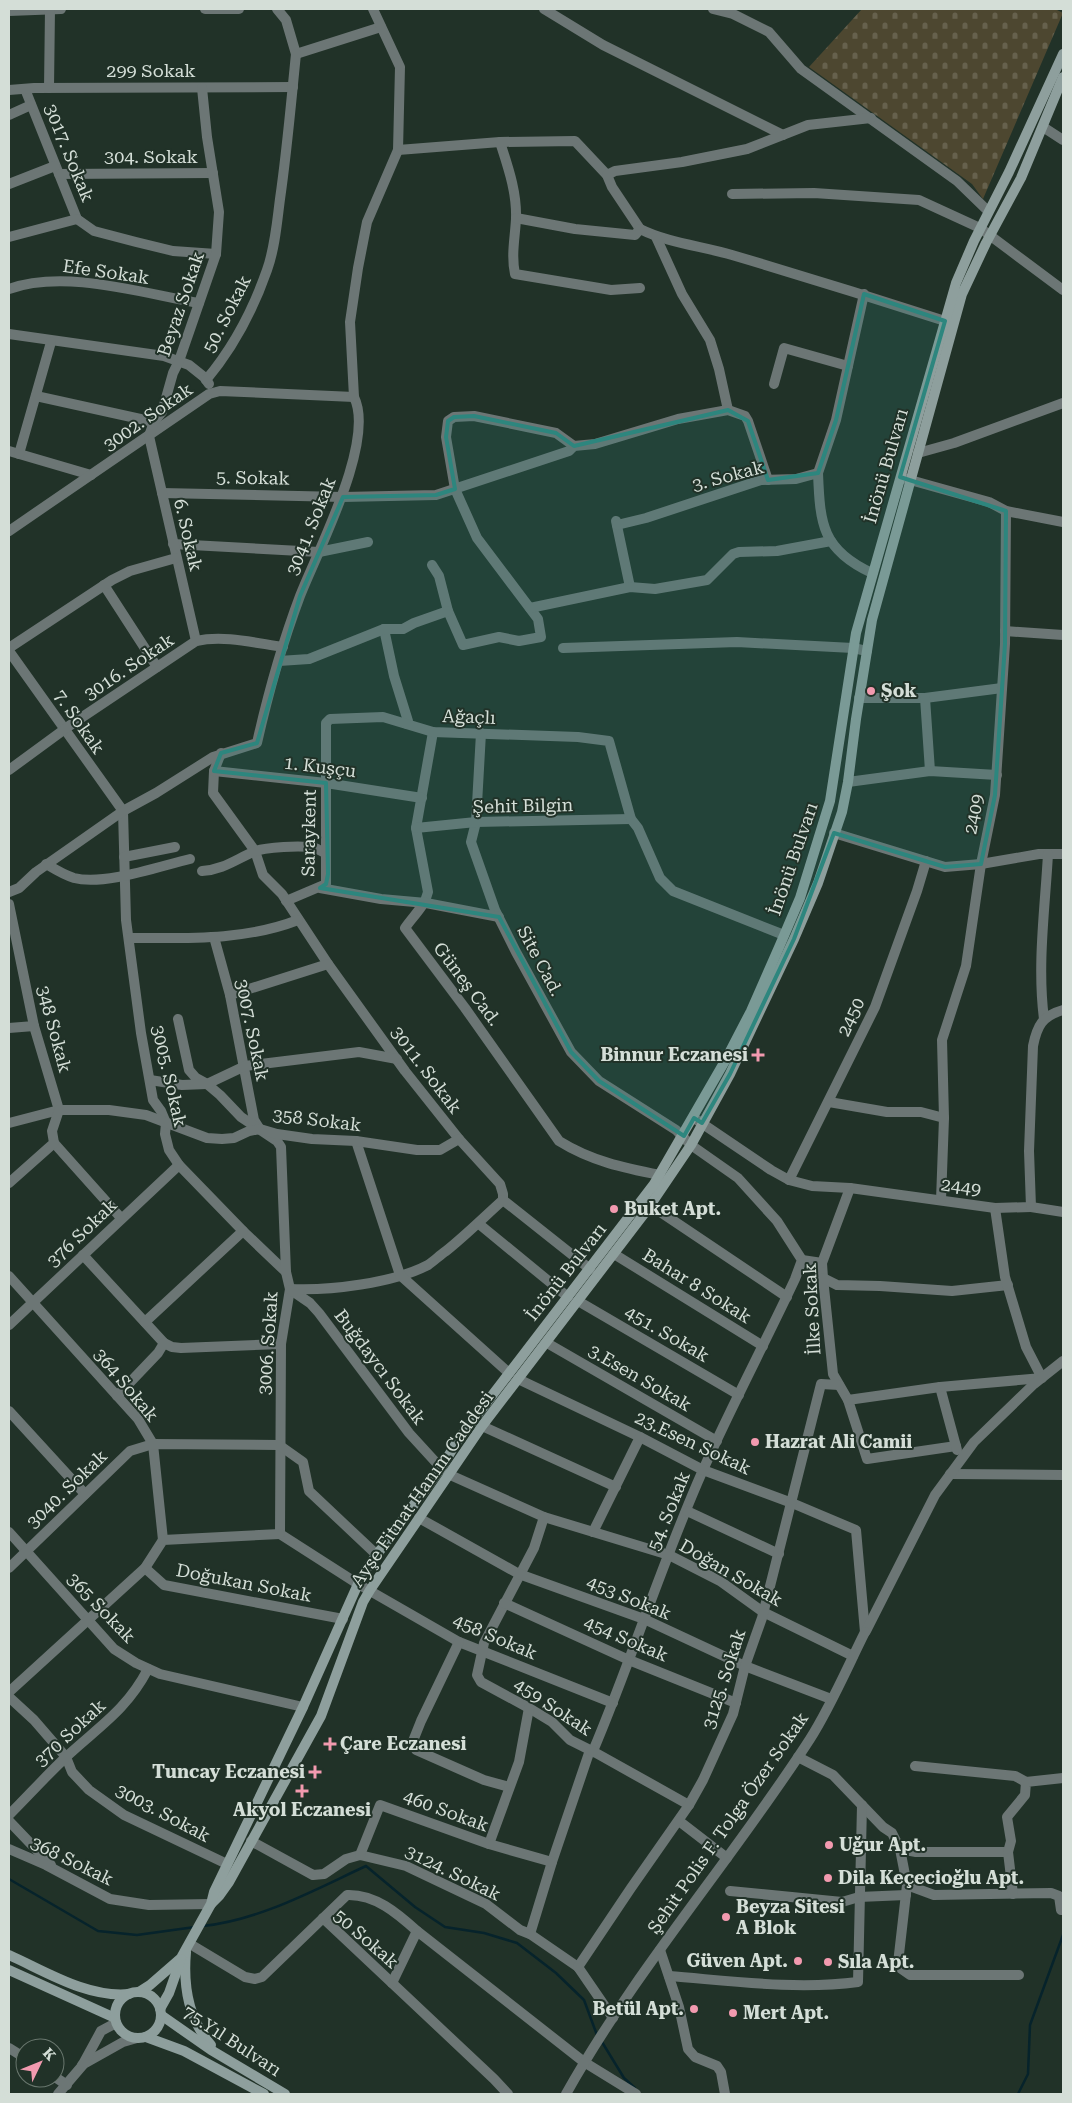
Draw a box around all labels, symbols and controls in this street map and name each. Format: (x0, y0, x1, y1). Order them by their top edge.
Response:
street label: 299 Sokak (106, 60, 196, 81)
street label: 3017. Sokak (40, 101, 99, 205)
street label: 304. Sokak (104, 146, 198, 167)
street label: Beyaz Sokak (153, 249, 208, 359)
street label: Efe Sokak (61, 255, 151, 288)
street label: 50. Sokak (198, 272, 255, 356)
street label: 3002. Sokak (99, 378, 196, 455)
street label: İnönü Bulvarı (859, 406, 912, 526)
street label: 3. Sokak (690, 456, 766, 495)
street label: 5. Sokak (216, 466, 290, 489)
street label: 3041. Sokak (281, 474, 340, 578)
street label: 6. Sokak (170, 497, 207, 573)
street label: 3016. Sokak (80, 629, 178, 704)
place label: Şok (881, 680, 917, 701)
street label: 7. Sokak (50, 685, 109, 758)
marker: Şok (865, 685, 877, 697)
street label: Ağaçlı (442, 705, 496, 728)
street label: 1. Kuşçu (283, 752, 357, 781)
street label: Saraykent (297, 789, 320, 877)
street label: 2409 (959, 792, 988, 836)
street label: Şehit Bilgin (472, 794, 574, 817)
street label: İnönü Bulvarı (763, 799, 822, 918)
street label: Site Cad. (513, 922, 568, 1000)
street label: Güneş Cad. (429, 938, 506, 1030)
street label: 3007. Sokak (231, 977, 274, 1083)
street label: 348 Sokak (33, 983, 76, 1075)
street label: 2450 (833, 994, 869, 1040)
street label: 3011. Sokak (387, 1022, 466, 1118)
street label: 3005. Sokak (148, 1023, 191, 1129)
place label: Binnur Eczanesi (600, 1044, 748, 1065)
marker: Binnur Eczanesi (752, 1049, 764, 1061)
street label: 358 Sokak (271, 1104, 363, 1135)
street label: 2449 (940, 1173, 982, 1200)
street label: 376 Sokak (42, 1194, 121, 1271)
place label: Buket Apt. (624, 1198, 721, 1219)
marker: Buket Apt. (608, 1203, 620, 1215)
street label: İnönü Bulvarı (521, 1218, 610, 1325)
street label: Bahar 8 Sokak (639, 1244, 755, 1327)
street label: İlke Sokak (799, 1262, 824, 1356)
street label: 3006. Sokak (253, 1290, 282, 1396)
street label: 451. Sokak (621, 1301, 713, 1366)
street label: Buğdaycı Sokak (330, 1305, 431, 1428)
street label: 3.Esen Sokak (585, 1340, 695, 1416)
street label: 364 Sokak (90, 1344, 163, 1426)
street label: Ayşe Fitnat Hanım Caddesi (346, 1387, 497, 1590)
street label: 23.Esen Sokak (632, 1407, 755, 1479)
place label: Hazrat Ali Camii (765, 1431, 912, 1452)
marker: Hazrat Ali Camii (749, 1436, 761, 1448)
street label: 3040. Sokak (22, 1445, 111, 1532)
street label: 54. Sokak (643, 1468, 694, 1554)
street label: Doğan Sokak (676, 1535, 786, 1610)
street label: Doğukan Sokak (175, 1559, 314, 1606)
street label: 365 Sokak (63, 1568, 140, 1647)
street label: 453 Sokak (584, 1571, 675, 1624)
street label: 458 Sokak (450, 1609, 540, 1664)
street label: 454 Sokak (581, 1611, 671, 1666)
street label: 3125. Sokak (697, 1626, 750, 1732)
street label: 459 Sokak (510, 1673, 596, 1740)
street label: 370 Sokak (30, 1695, 109, 1771)
street label: Şehit Polis F. Tolga Özer Sokak (643, 1708, 812, 1938)
place label: Çare Eczanesi (340, 1733, 466, 1754)
marker: Çare Eczanesi (324, 1738, 336, 1750)
place label: Tuncay Eczanesi (152, 1761, 305, 1782)
marker: Tuncay Eczanesi (309, 1766, 321, 1778)
street label: 3003. Sokak (112, 1779, 214, 1846)
marker: Akyol Eczanesi (296, 1785, 308, 1797)
street label: 460 Sokak (401, 1785, 492, 1836)
place label: Akyol Eczanesi (233, 1799, 371, 1820)
street label: 368 Sokak (27, 1832, 117, 1890)
place label: Uğur Apt. (839, 1834, 926, 1855)
marker: Uğur Apt. (823, 1839, 835, 1851)
street label: 3124. Sokak (402, 1840, 505, 1905)
place label: Dila Keçecioğlu Apt. (838, 1867, 1024, 1888)
marker: Dila Keçecioğlu Apt. (822, 1872, 834, 1884)
place label: Beyza Sitesi A Blok (736, 1896, 845, 1938)
street label: 50 Sokak (330, 1905, 403, 1973)
marker: Beyza Sitesi A Blok (720, 1911, 732, 1923)
place label: Güven Apt. (686, 1950, 788, 1971)
place label: Sıla Apt. (838, 1951, 914, 1972)
marker: Güven Apt. (792, 1955, 804, 1967)
marker: Sıla Apt. (822, 1956, 834, 1968)
place label: Betül Apt. (592, 1998, 684, 2019)
street label: 75.Yıl Bulvarı (179, 2001, 286, 2080)
place label: Mert Apt. (743, 2002, 829, 2023)
marker: Betül Apt. (688, 2003, 700, 2015)
marker: Mert Apt. (727, 2007, 739, 2019)
north arrow (15, 2038, 65, 2088)
text: K (40, 2045, 59, 2064)

